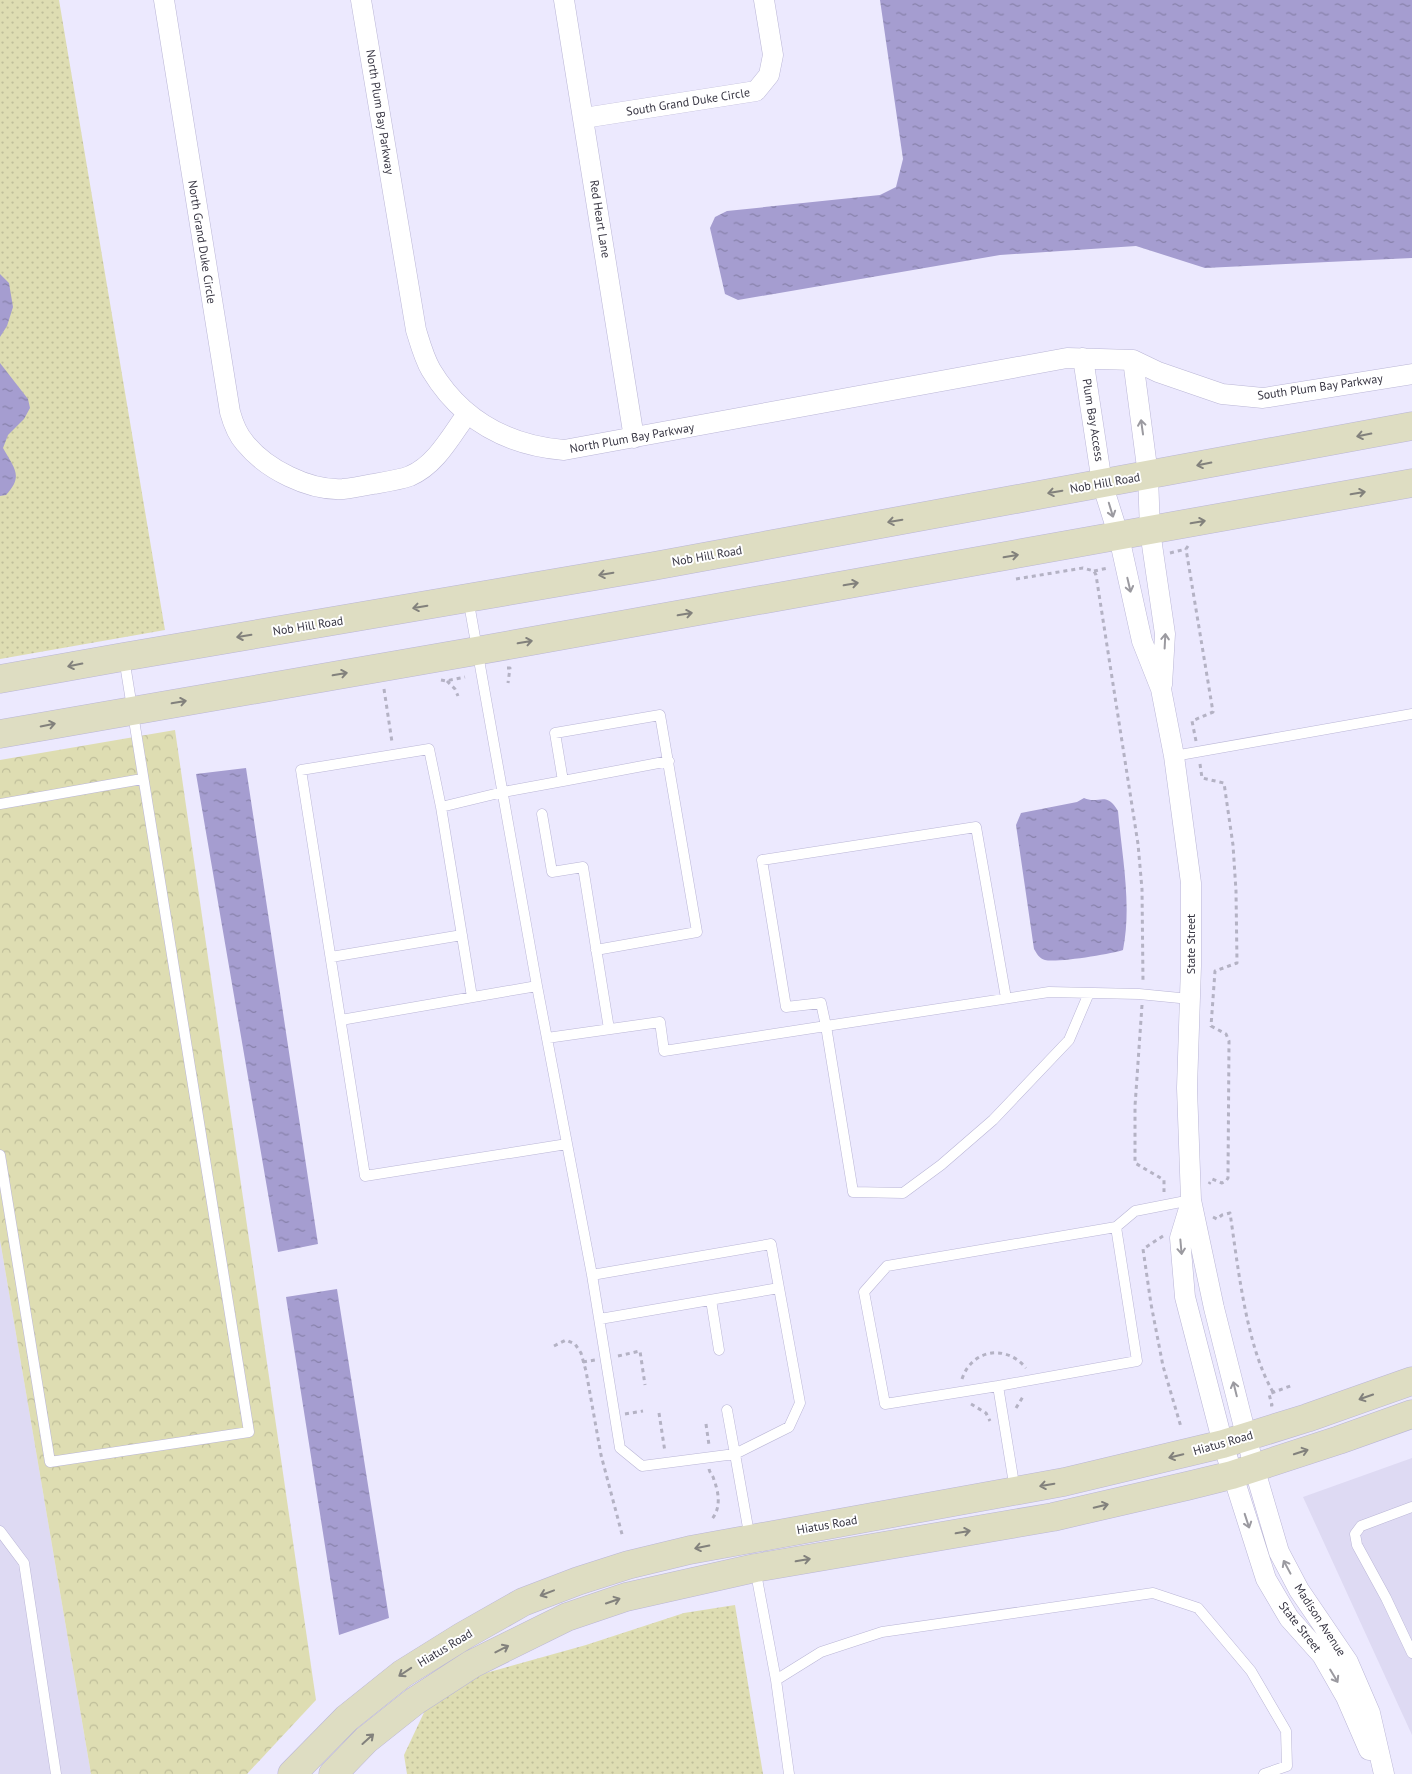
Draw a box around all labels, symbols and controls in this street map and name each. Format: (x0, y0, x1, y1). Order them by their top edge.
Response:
street label: North Plum Bay Parkway (363, 48, 398, 176)
street label: South Grand Duke Circle (625, 84, 751, 119)
street label: North Grand Duke Circle (185, 179, 220, 305)
street label: Red Heart Lane (587, 179, 614, 259)
street label: South Plum Bay Parkway (1256, 370, 1384, 403)
street label: Plum Bay Access (1080, 377, 1107, 463)
street label: North Plum Bay Parkway (568, 419, 696, 456)
one-way arrow (1136, 419, 1146, 435)
one-way arrow (1356, 430, 1372, 440)
one-way arrow (1197, 460, 1213, 470)
street label: Nob Hill Road (1069, 469, 1141, 496)
one-way arrow (1047, 488, 1063, 497)
one-way arrow (1350, 488, 1366, 498)
one-way arrow (1106, 502, 1116, 518)
one-way arrow (887, 517, 903, 527)
one-way arrow (1190, 517, 1206, 527)
street label: Nob Hill Road (671, 542, 743, 569)
one-way arrow (1002, 551, 1018, 561)
one-way arrow (598, 570, 614, 580)
one-way arrow (1125, 577, 1134, 593)
one-way arrow (842, 579, 858, 589)
one-way arrow (412, 602, 428, 612)
one-way arrow (676, 608, 692, 618)
street label: Nob Hill Road (272, 613, 344, 638)
one-way arrow (237, 632, 253, 642)
one-way arrow (1160, 633, 1169, 649)
one-way arrow (516, 637, 532, 647)
one-way arrow (68, 661, 84, 671)
one-way arrow (331, 669, 347, 679)
one-way arrow (171, 696, 187, 706)
one-way arrow (40, 720, 56, 730)
street label: State Street (1183, 914, 1198, 974)
one-way arrow (1176, 1239, 1186, 1255)
one-way arrow (1230, 1382, 1239, 1398)
one-way arrow (1359, 1393, 1374, 1402)
street label: Hiatus Road (1191, 1427, 1254, 1458)
one-way arrow (1292, 1447, 1308, 1457)
one-way arrow (1168, 1452, 1184, 1461)
one-way arrow (1040, 1481, 1056, 1491)
one-way arrow (1092, 1501, 1108, 1510)
street label: Hiatus Road (795, 1512, 858, 1537)
one-way arrow (1243, 1513, 1253, 1529)
one-way arrow (955, 1527, 971, 1537)
one-way arrow (695, 1543, 711, 1553)
one-way arrow (795, 1554, 811, 1564)
one-way arrow (1282, 1559, 1292, 1574)
street label: Madison Avenue (1291, 1581, 1349, 1659)
one-way arrow (539, 1589, 555, 1598)
one-way arrow (605, 1596, 621, 1605)
street label: State Street (1276, 1598, 1325, 1655)
street label: Hiatus Road (415, 1625, 475, 1670)
one-way arrow (494, 1644, 509, 1653)
one-way arrow (399, 1668, 413, 1678)
one-way arrow (1330, 1669, 1340, 1683)
one-way arrow (361, 1734, 374, 1745)

